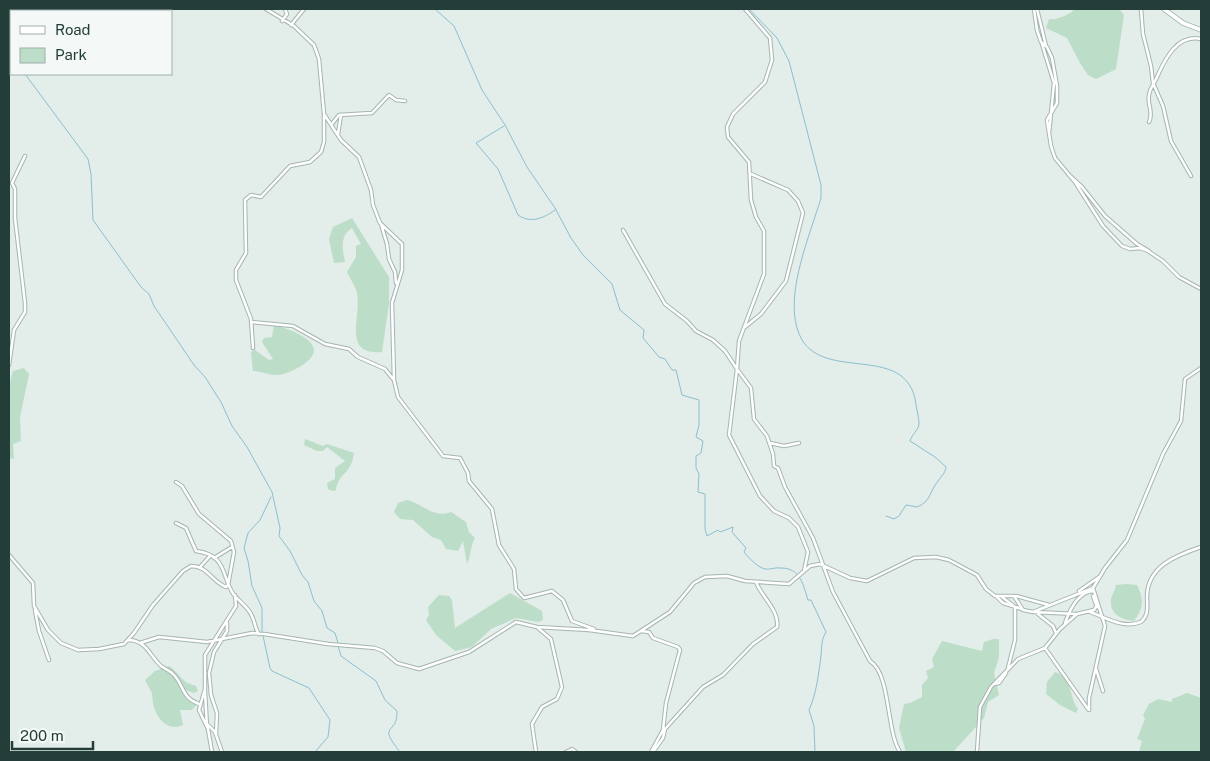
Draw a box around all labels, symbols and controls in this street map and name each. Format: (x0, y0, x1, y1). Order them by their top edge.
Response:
legend (10, 10, 172, 75)
text: Road (55, 21, 91, 38)
text: Park (55, 46, 87, 63)
scale bar (12, 718, 94, 750)
text: 200 m (20, 727, 64, 744)

